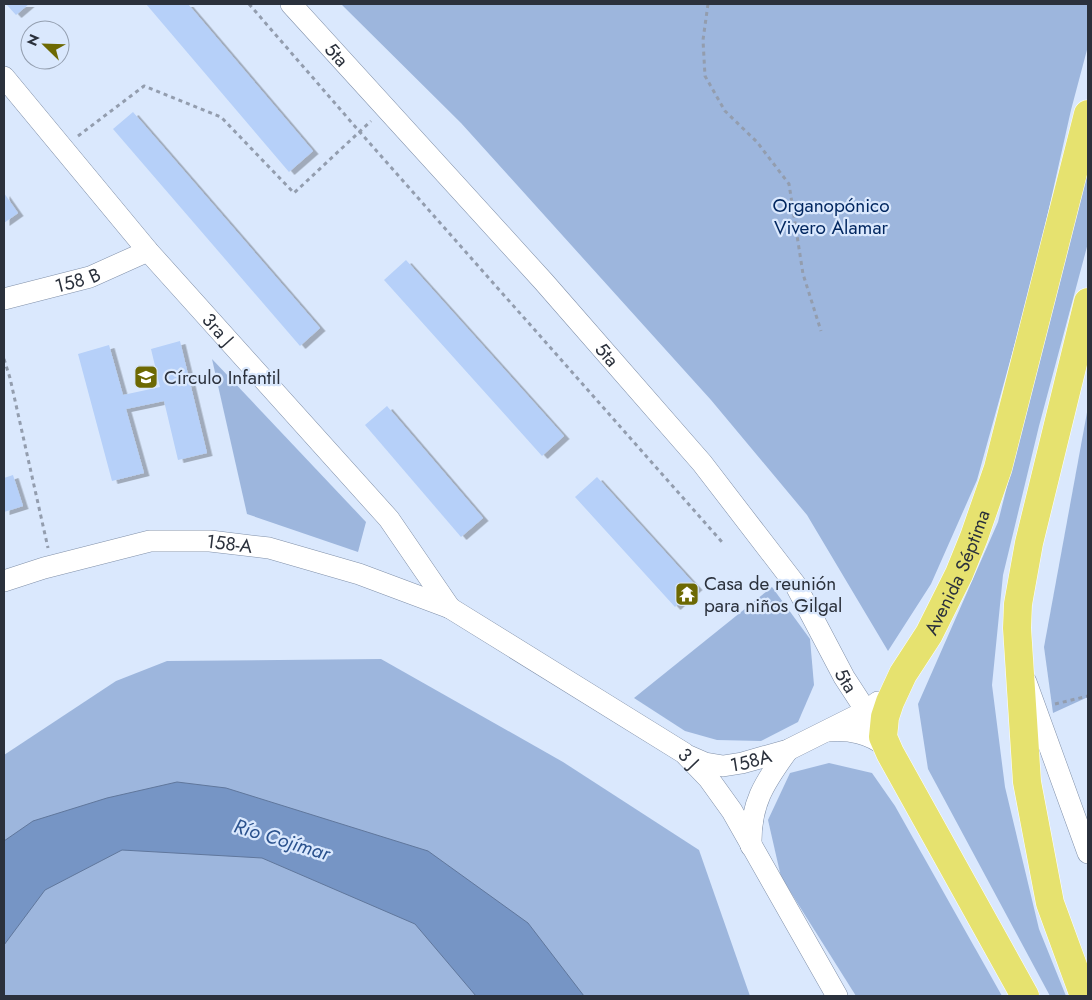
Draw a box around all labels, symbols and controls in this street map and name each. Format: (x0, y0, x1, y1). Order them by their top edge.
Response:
north arrow (20, 20, 70, 70)
text: N (22, 31, 44, 49)
street label: 5ta (319, 36, 355, 72)
park label: Organopónico Vivero Alamar (772, 192, 890, 241)
street label: 158 B (52, 261, 105, 299)
street label: 3ra J (196, 307, 240, 352)
street label: 5ta (589, 336, 625, 372)
school or university icon: Círculo Infantil (133, 364, 159, 390)
place label: Círculo Infantil (164, 364, 281, 391)
street label: Avenida Séptima (917, 506, 996, 639)
street label: 158-A (205, 527, 254, 559)
place label: Casa de reunión para niños Gilgal (704, 570, 842, 619)
temple icon: Casa de reunión para niños Gilgal (674, 581, 700, 607)
street label: 5ta (828, 664, 864, 698)
street label: 3 J (672, 741, 706, 775)
street label: 158A (728, 742, 775, 778)
water label: Río Cojímar (230, 812, 335, 869)

